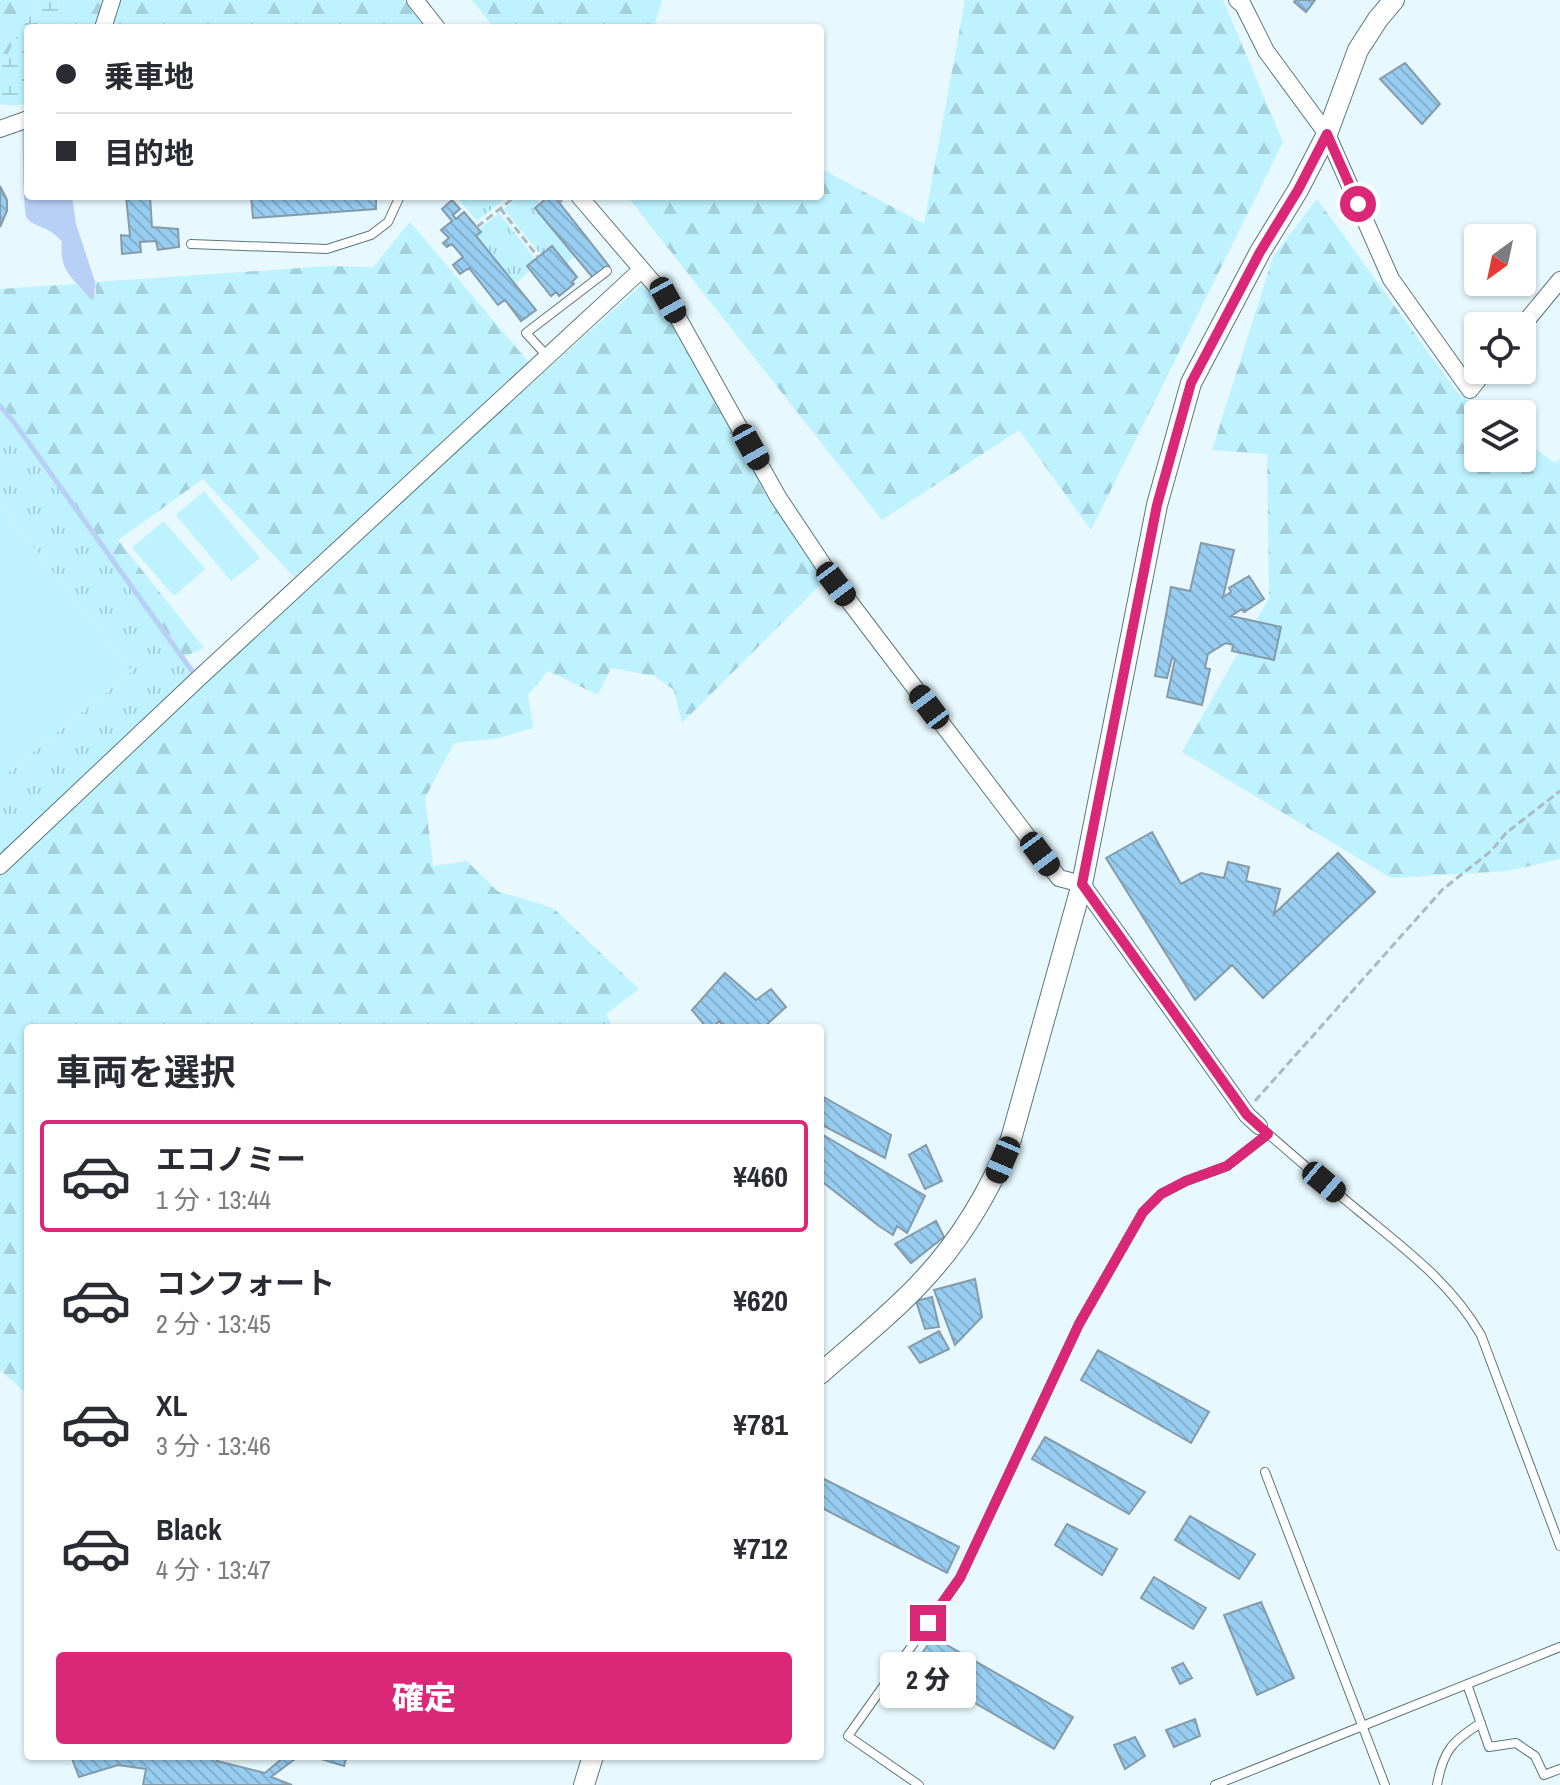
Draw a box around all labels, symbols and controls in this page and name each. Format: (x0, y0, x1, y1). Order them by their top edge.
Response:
text: 乗車地 (104, 56, 194, 96)
text: 目的地 (104, 133, 194, 173)
route start (1340, 186, 1376, 222)
north arrow (1464, 224, 1536, 296)
map controls (1464, 224, 1536, 472)
car (646, 273, 690, 327)
button: locate (1464, 312, 1536, 384)
button: layers (1464, 400, 1536, 472)
car (729, 420, 773, 474)
car (812, 558, 860, 610)
car (905, 681, 953, 733)
car (1016, 828, 1064, 880)
text: 車両を選択 (56, 1048, 236, 1096)
car (983, 1133, 1023, 1187)
text: エコノミー (156, 1139, 306, 1179)
icon: car (60, 1140, 132, 1212)
text: ¥460 (733, 1156, 788, 1196)
car (1298, 1157, 1350, 1207)
text: 1 分 · 13:44 (156, 1182, 271, 1217)
text: コンフォート (156, 1263, 335, 1303)
icon: car (60, 1264, 132, 1336)
text: ¥620 (733, 1280, 788, 1320)
text: 2 分 · 13:45 (156, 1306, 271, 1341)
text: XL (156, 1385, 187, 1425)
icon: car (60, 1388, 132, 1460)
text: ¥781 (733, 1404, 788, 1444)
text: 3 分 · 13:46 (156, 1428, 271, 1463)
text: Black (156, 1509, 222, 1549)
icon: car (60, 1512, 132, 1584)
text: ¥712 (733, 1528, 788, 1568)
text: 4 分 · 13:47 (156, 1552, 271, 1587)
route end (910, 1605, 946, 1641)
callout: 2 分 (880, 1651, 976, 1707)
button: 確定 (56, 1652, 792, 1744)
text: 2 分 (906, 1662, 950, 1697)

